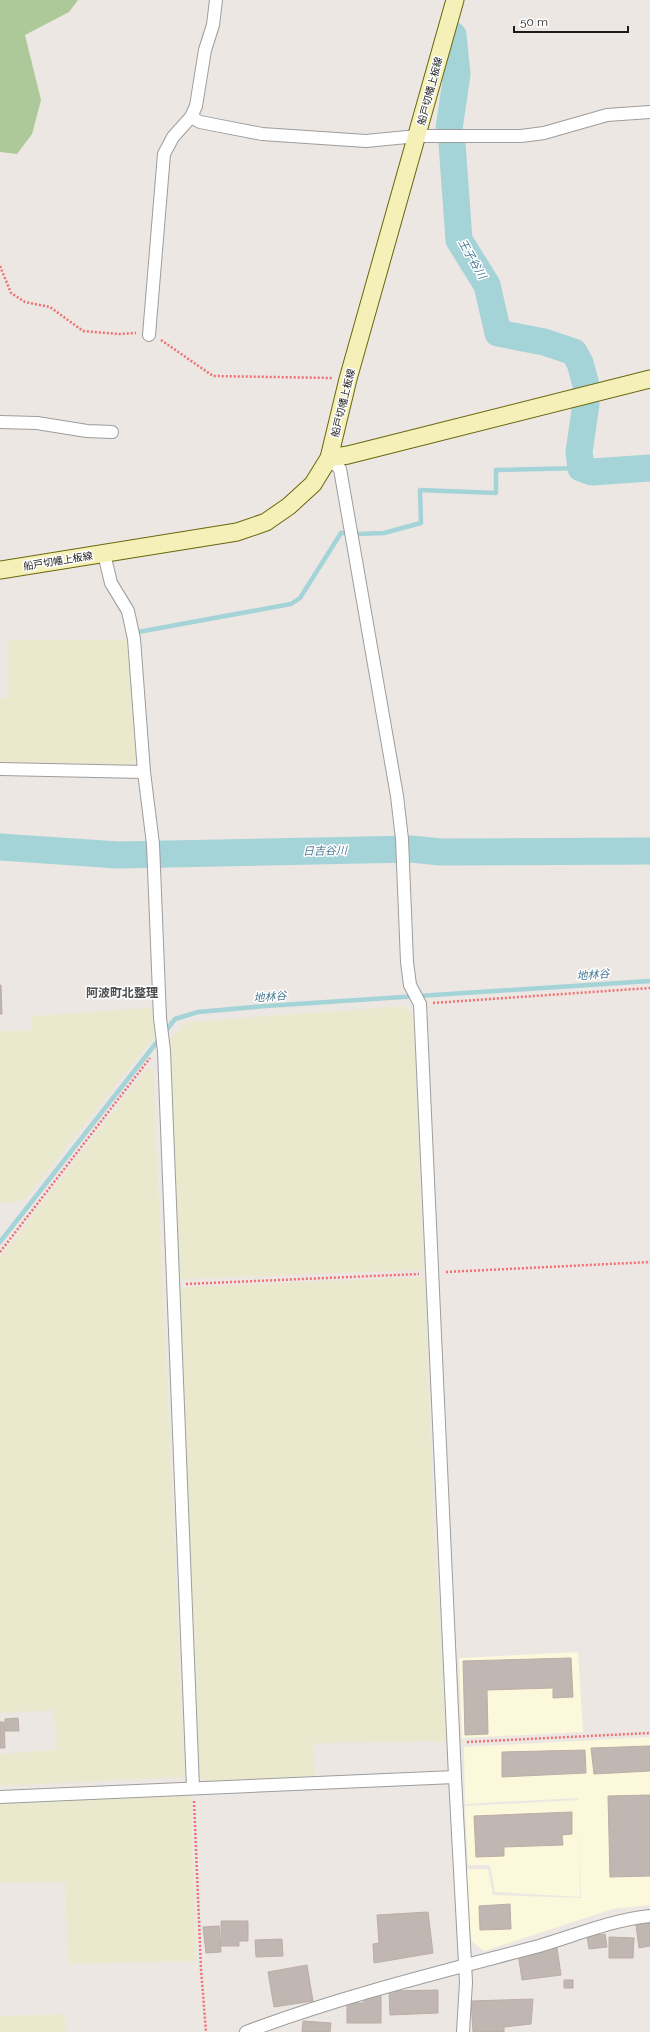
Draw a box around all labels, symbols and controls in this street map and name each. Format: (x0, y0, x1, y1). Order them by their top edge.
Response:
scale bar (514, 8, 628, 34)
text: 50 m (520, 15, 548, 29)
street label: 船戸切幡上板線 (416, 56, 444, 126)
water label: 王子谷川 (455, 237, 489, 282)
street label: 船戸切幡上板線 (329, 368, 357, 438)
street label: 船戸切幡上板線 (23, 550, 93, 572)
water label: 日吉谷川 (303, 844, 348, 858)
water label: 地林谷 (576, 967, 611, 983)
district label: 阿波町北整理 (86, 986, 158, 1000)
water label: 地林谷 (253, 989, 288, 1005)

